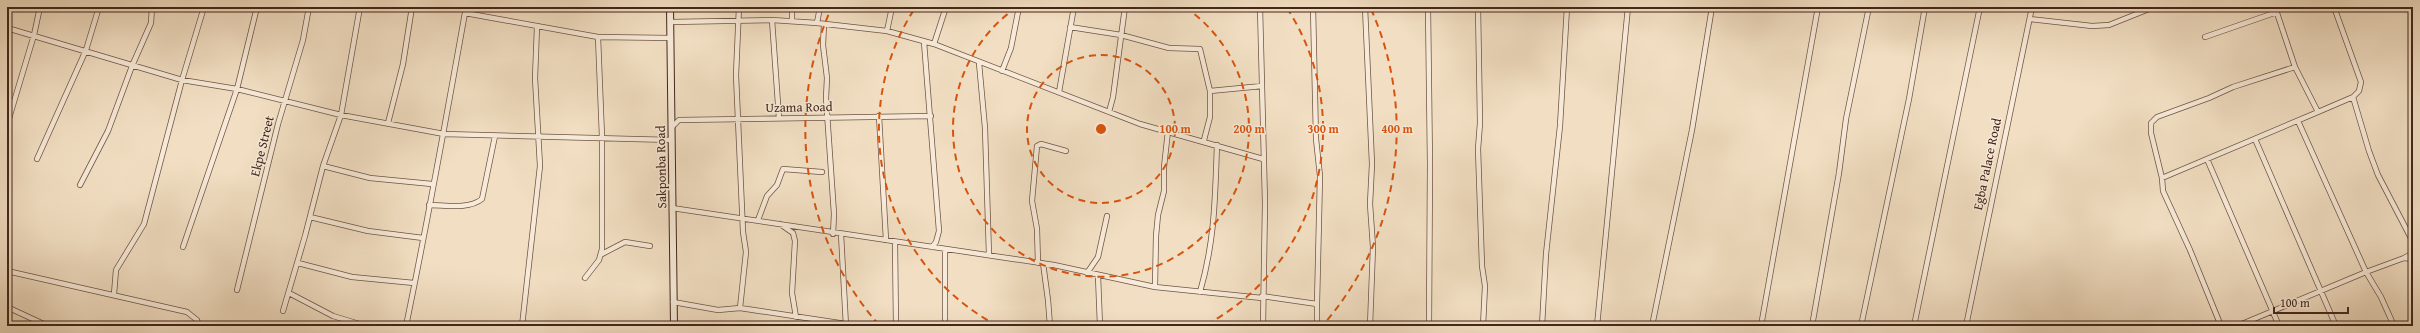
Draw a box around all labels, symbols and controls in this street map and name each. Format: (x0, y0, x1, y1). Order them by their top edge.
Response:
street label: Uzama Road (765, 97, 833, 117)
street label: Ekpe Street (245, 113, 279, 178)
street label: Egba Palace Road (1968, 116, 2006, 212)
text: 100 m (1159, 120, 1192, 137)
text: 200 m (1233, 120, 1266, 137)
text: 300 m (1307, 120, 1340, 137)
text: 400 m (1381, 120, 1414, 137)
centre of rings (1094, 122, 1108, 136)
street label: Sakponba Road (651, 125, 671, 209)
scale bar (2274, 289, 2348, 315)
text: 100 m (2280, 294, 2310, 311)

